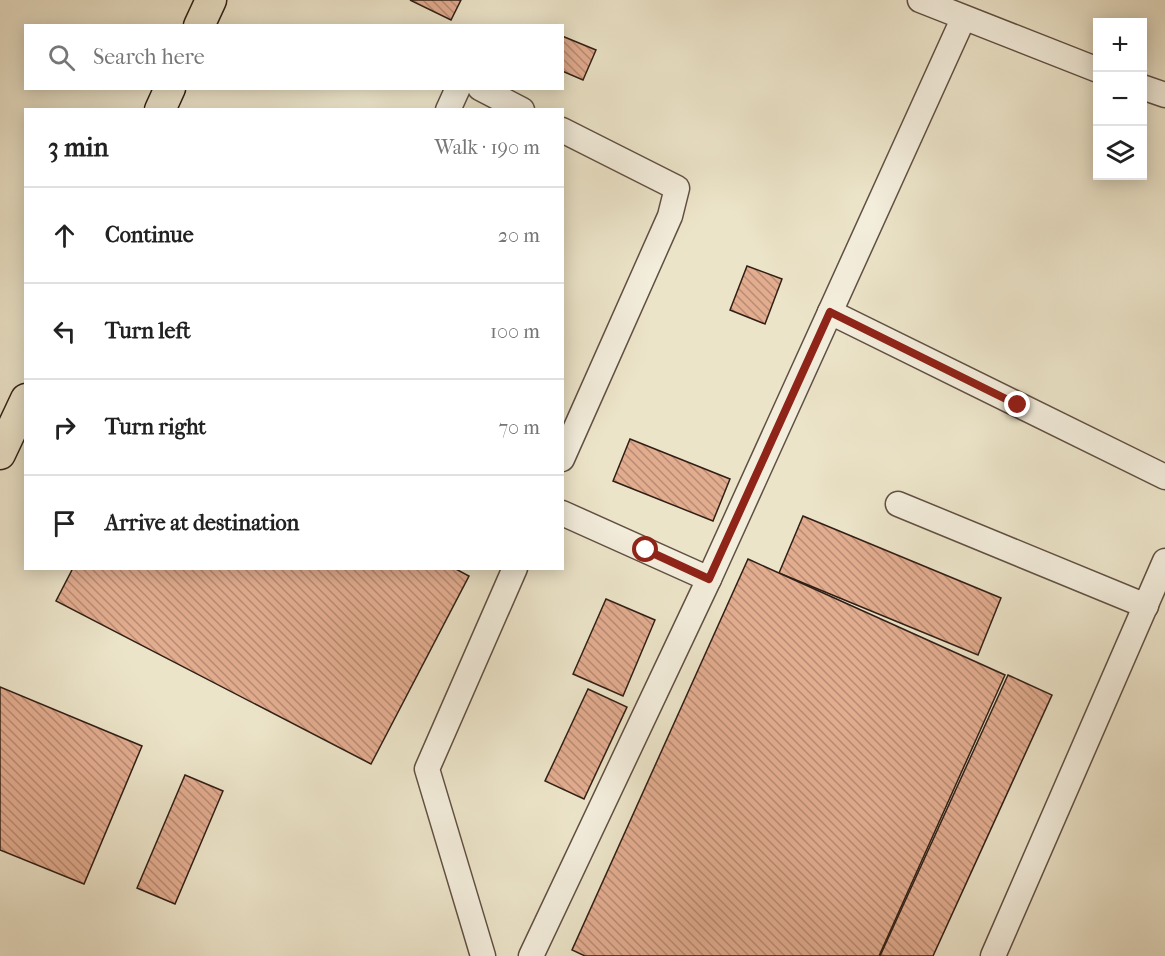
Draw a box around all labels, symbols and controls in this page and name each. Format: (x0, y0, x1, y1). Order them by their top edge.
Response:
map controls (1093, 18, 1147, 180)
button: + (1093, 18, 1147, 72)
search box (24, 24, 564, 90)
icon: search (45, 41, 78, 74)
text: Search here (93, 44, 205, 70)
button: − (1093, 72, 1147, 126)
button: layers (1093, 126, 1147, 180)
text: 3 min (48, 132, 109, 163)
text: Walk · 190 m (434, 136, 540, 159)
icon: ahead (48, 219, 81, 252)
text: Continue (105, 222, 194, 248)
text: 20 m (498, 224, 540, 247)
icon: left (48, 315, 81, 348)
text: Turn left (105, 318, 191, 344)
text: 100 m (490, 320, 540, 343)
route end (1004, 391, 1030, 417)
icon: right (48, 411, 81, 444)
text: Turn right (105, 414, 206, 440)
text: 70 m (498, 416, 540, 439)
icon: arrive (48, 507, 81, 540)
text: Arrive at destination (105, 510, 299, 536)
route start (632, 536, 658, 562)

